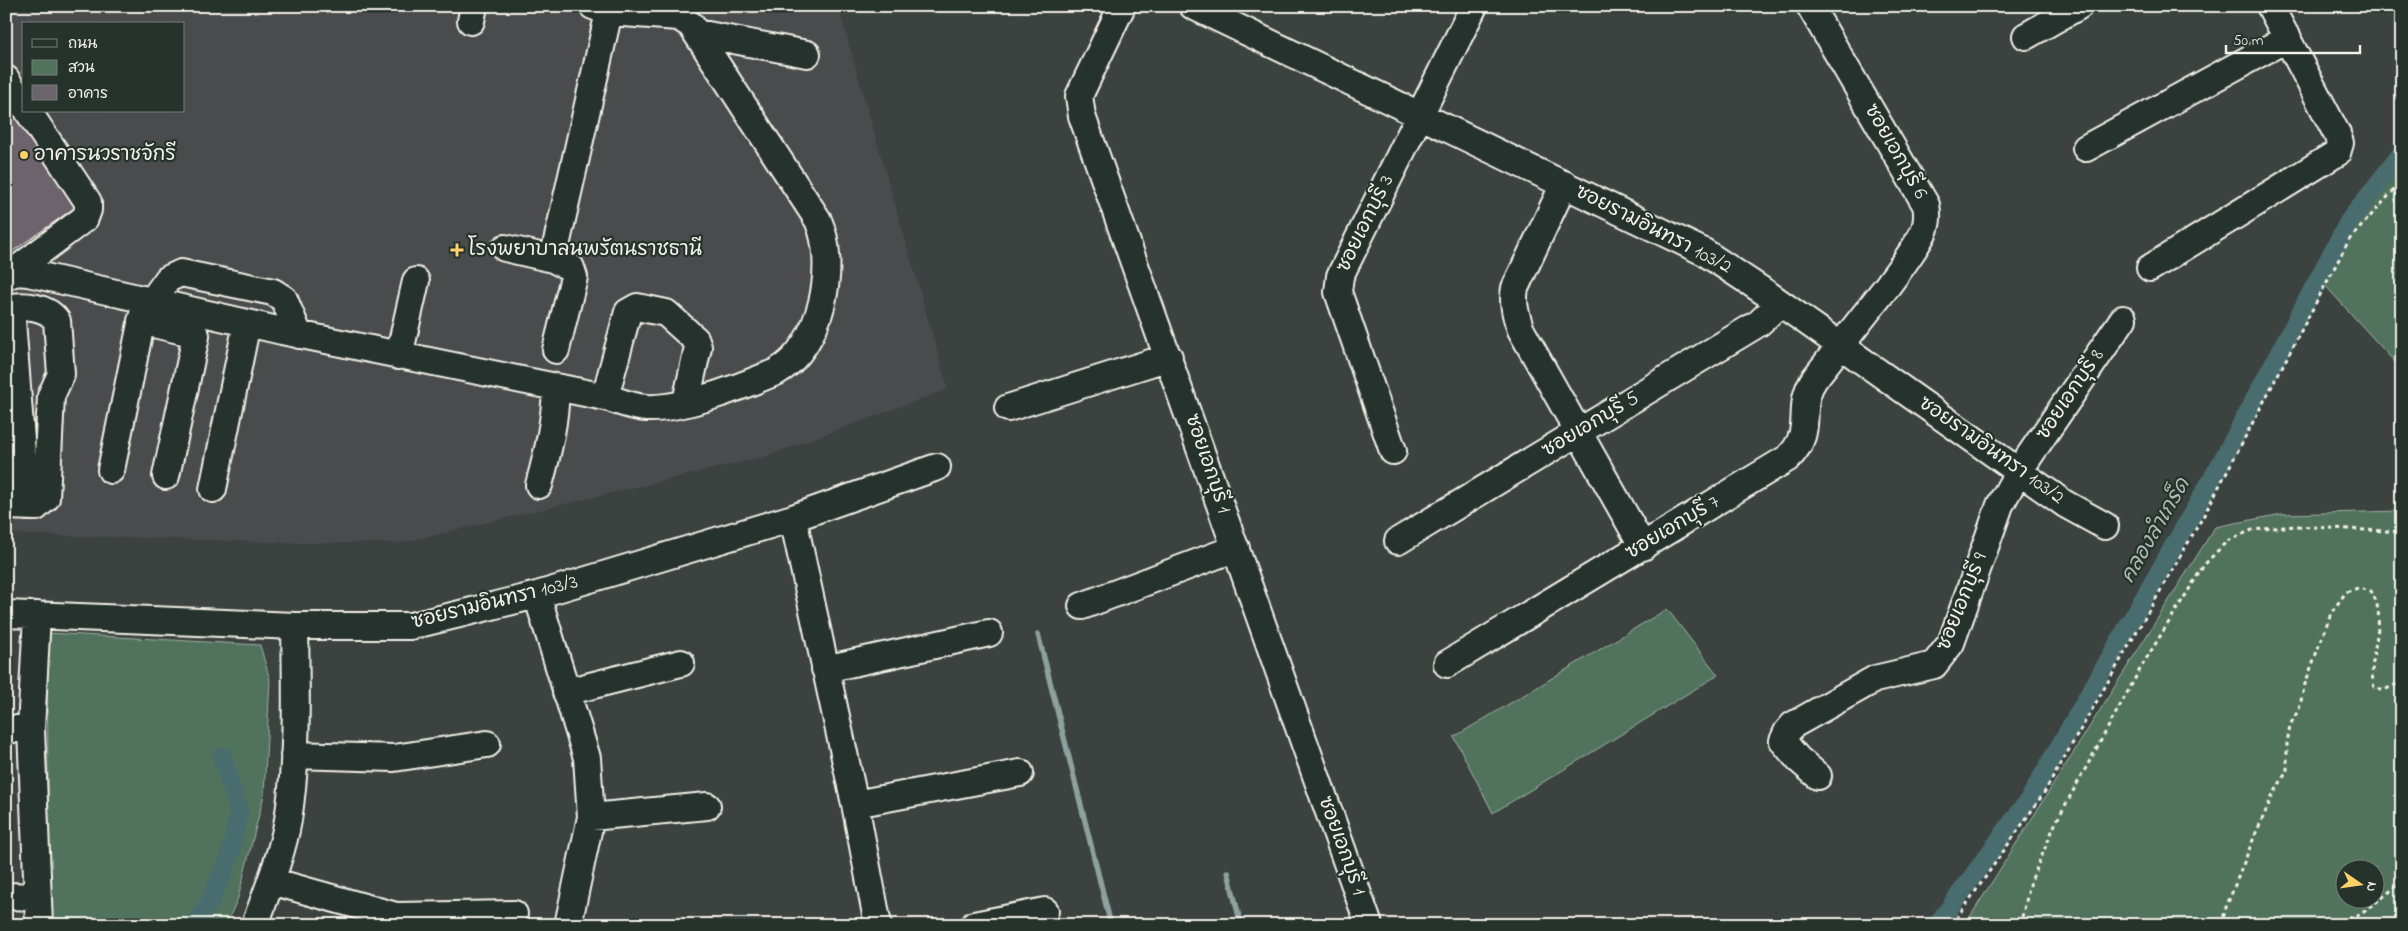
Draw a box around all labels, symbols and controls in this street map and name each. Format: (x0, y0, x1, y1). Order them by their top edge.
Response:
legend (22, 22, 185, 112)
scale bar (2226, 22, 2359, 54)
text: 50 m (2233, 30, 2264, 52)
text: ถนน (68, 33, 97, 55)
text: สวน (68, 57, 95, 79)
text: อาคาร (68, 83, 108, 105)
street label: ซอยเอกบุรี 6 (1856, 99, 1934, 205)
place label: อาคารนวราชจักรี (34, 141, 176, 170)
marker: อาคารนวราชจักรี (18, 149, 30, 161)
street label: ซอยเอกบุรี 3 (1330, 170, 1402, 278)
street label: ซอยรามอินทรา 103/2 (1570, 178, 1736, 282)
place label: โรงพยาบาลนพรัตนราชธานี (468, 235, 702, 265)
marker: โรงพยาบาลนพรัตนราชธานี (450, 243, 464, 257)
street label: ซอยเอกบุรี 8 (2030, 344, 2112, 446)
street label: ซอยเอกบุรี 5 (1537, 385, 1645, 465)
street label: ซอยรามอินทรา 103/2 (1912, 390, 2070, 512)
street label: ซอยเอกบุรี 1 (1176, 410, 1238, 518)
water label: คลองลำเกร็ด (2113, 471, 2199, 589)
street label: ซอยเอกบุรี 7 (1620, 488, 1726, 568)
street label: ซอยเอกบุรี 9 (1930, 549, 1996, 655)
street label: ซอยรามอินทรา 103/3 (409, 568, 581, 638)
street label: ซอยเอกบุรี 1 (1310, 792, 1372, 900)
north arrow (2336, 858, 2386, 908)
text: N (2360, 880, 2382, 894)

